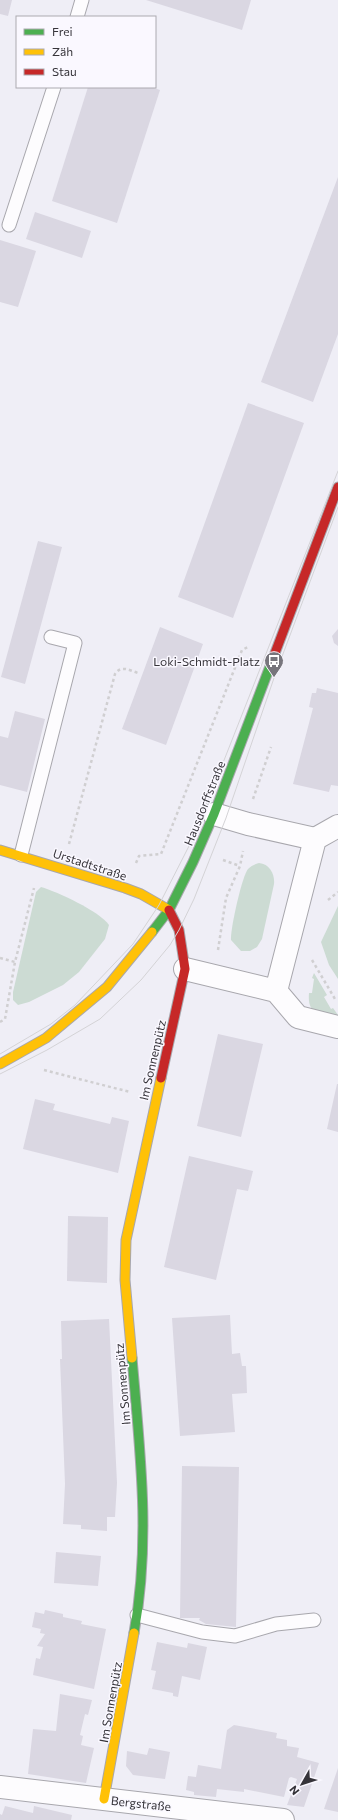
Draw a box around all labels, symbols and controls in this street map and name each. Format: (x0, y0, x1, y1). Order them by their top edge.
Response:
legend (16, 16, 156, 88)
text: Frei (52, 24, 73, 38)
text: Zäh (52, 44, 73, 58)
text: Stau (52, 64, 77, 78)
bus stop icon: Loki-Schmidt-Platz (263, 650, 285, 678)
place label: Loki-Schmidt-Platz (153, 654, 260, 668)
street label: Hausdorffstraße (181, 759, 227, 847)
street label: Urstadtstraße (51, 845, 129, 883)
street label: Im Sonnenpütz (136, 1018, 168, 1102)
street label: Im Sonnenpütz (111, 1343, 133, 1425)
street label: Im Sonnenpütz (96, 1660, 124, 1744)
north arrow (282, 1764, 322, 1804)
text: N (286, 1783, 301, 1798)
street label: Bergstraße (110, 1793, 172, 1813)

